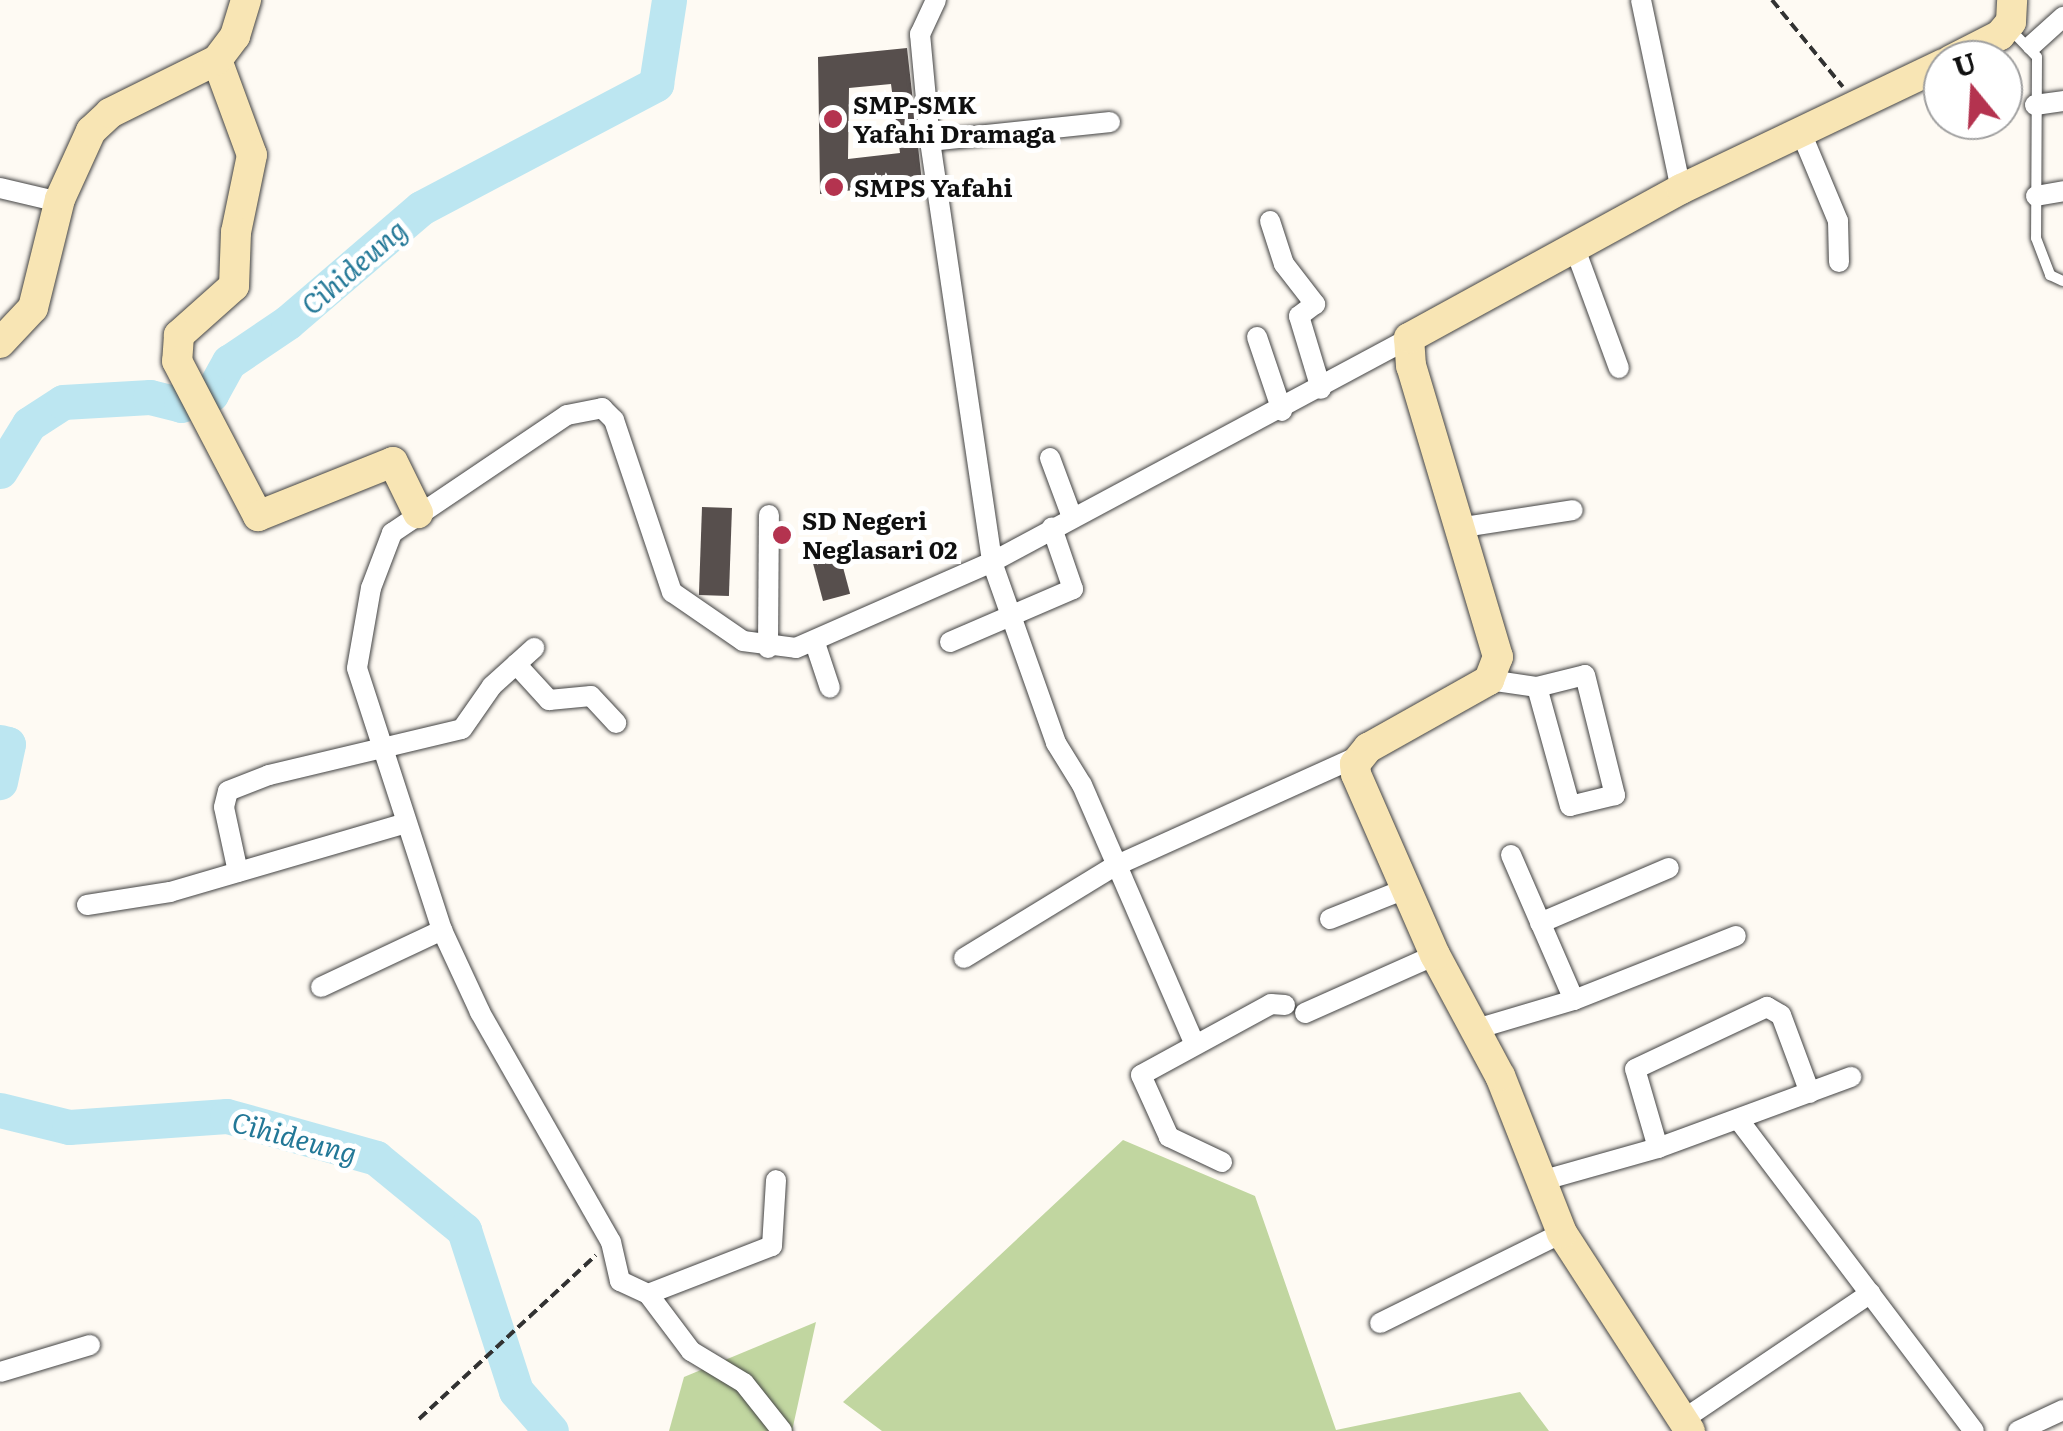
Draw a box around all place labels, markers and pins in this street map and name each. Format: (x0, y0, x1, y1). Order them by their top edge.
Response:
place label: SMP-SMK Yafahi Dramaga (853, 90, 1056, 149)
marker: SMP-SMK Yafahi Dramaga (822, 108, 844, 130)
place label: SMPS Yafahi (854, 172, 1013, 202)
marker: SMPS Yafahi (823, 176, 845, 198)
place label: SD Negeri Neglasari 02 (802, 506, 957, 565)
marker: SD Negeri Neglasari 02 (771, 524, 793, 546)

